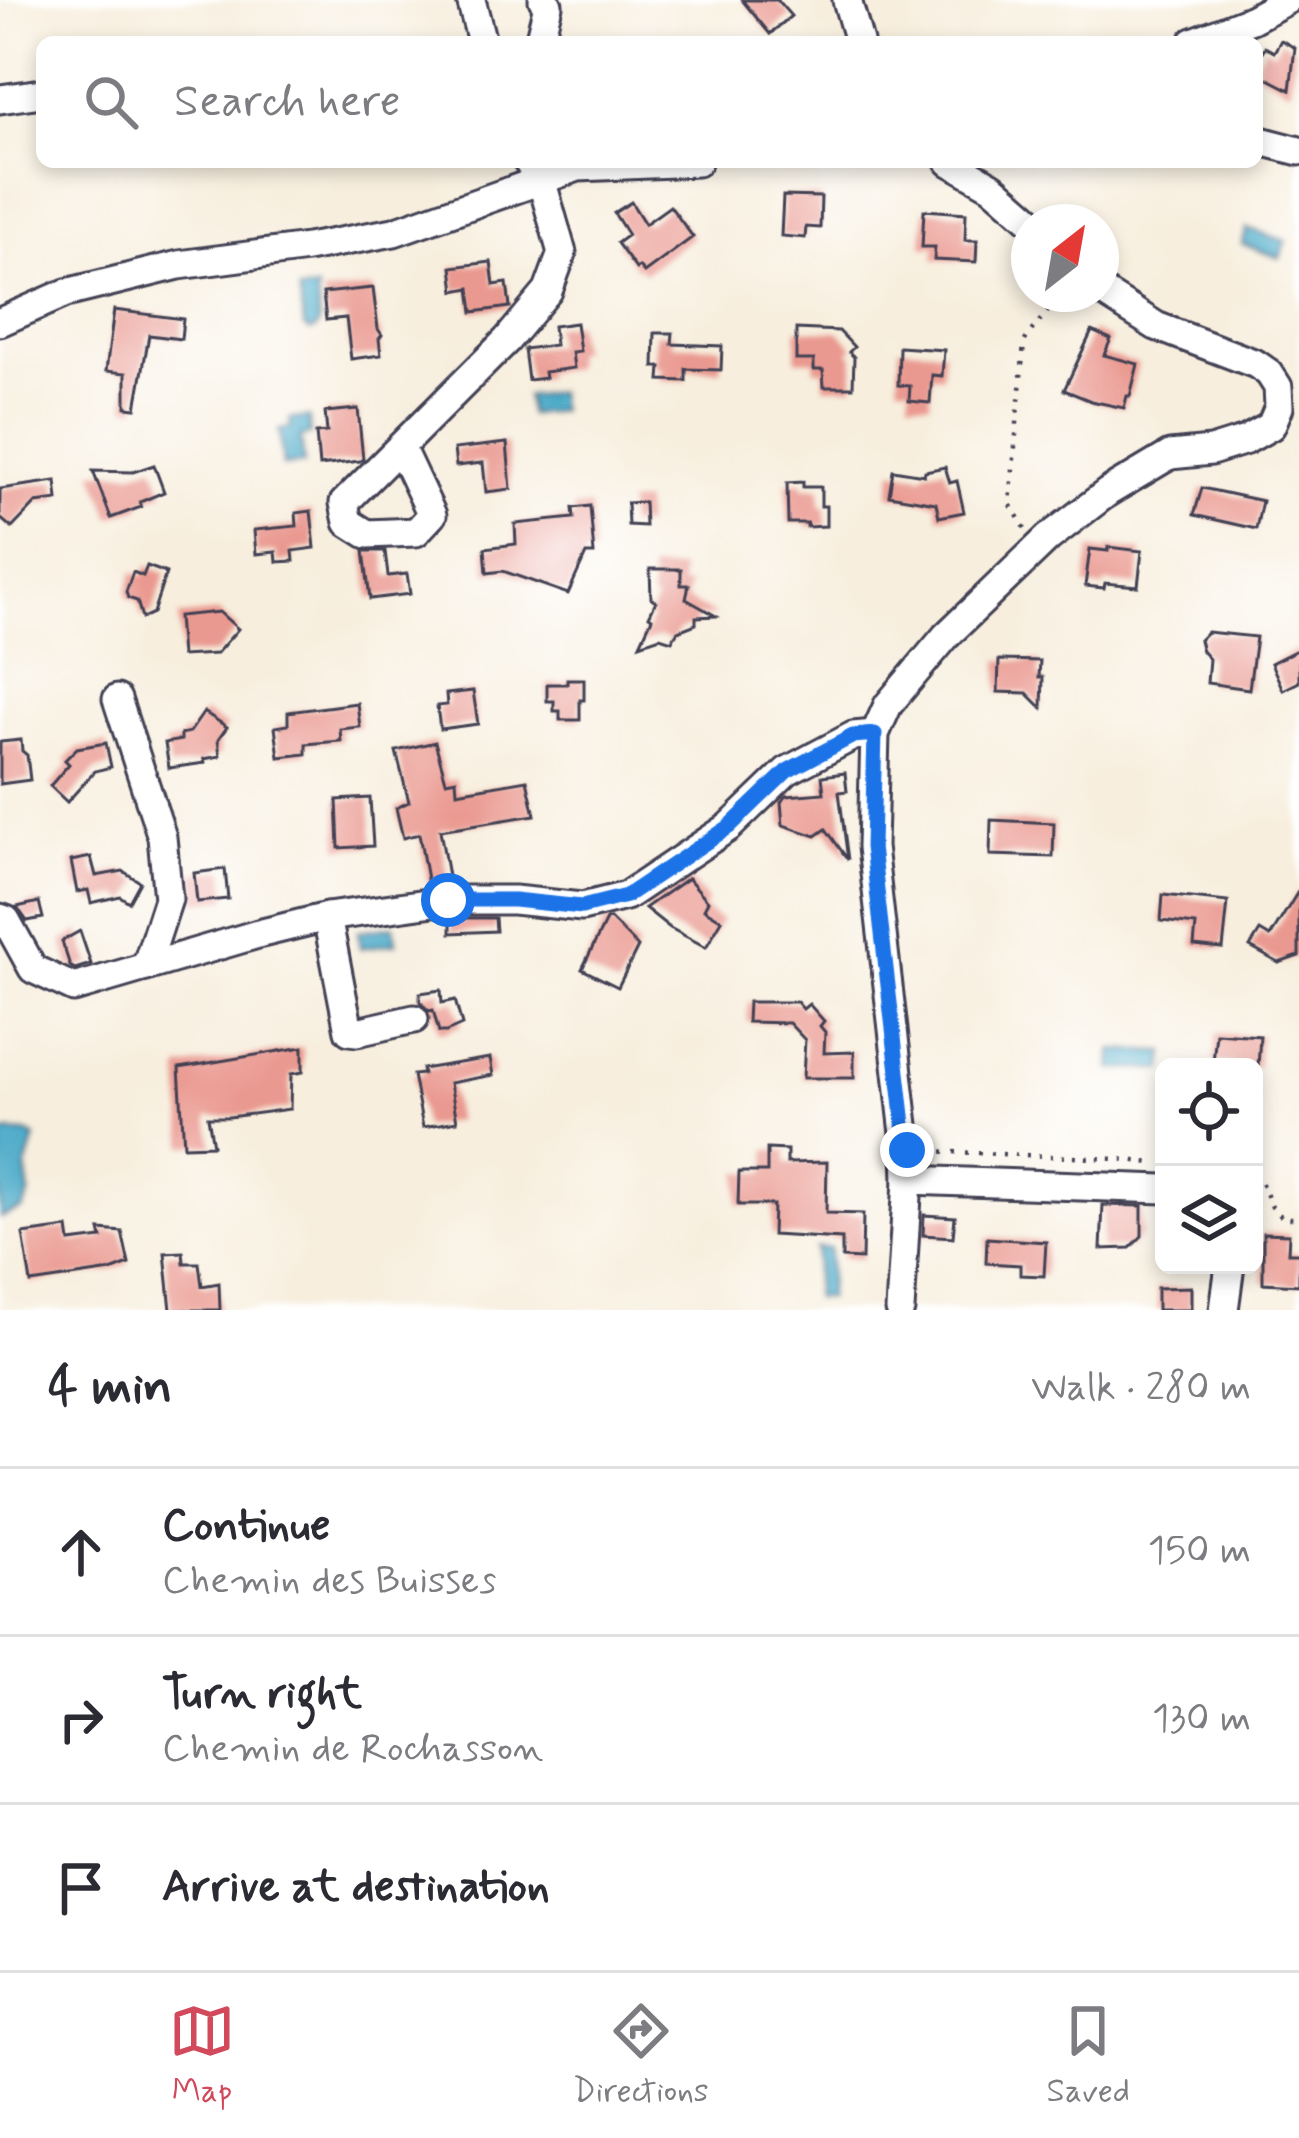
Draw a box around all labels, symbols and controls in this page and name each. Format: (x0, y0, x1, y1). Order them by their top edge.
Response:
search box (36, 36, 1263, 168)
icon: search (78, 69, 144, 135)
text: Search here (174, 73, 401, 132)
north arrow (1011, 204, 1119, 312)
route start (421, 873, 475, 927)
map controls (1155, 1058, 1263, 1274)
button: locate (1155, 1058, 1263, 1166)
route end (880, 1123, 934, 1177)
button: layers (1155, 1166, 1263, 1274)
text: 4 min (48, 1355, 172, 1421)
text: Walk · 280 m (1031, 1363, 1251, 1414)
text: Continue (162, 1497, 330, 1556)
icon: ahead (48, 1519, 114, 1585)
text: 150 m (1148, 1526, 1251, 1577)
text: Chemin des Buisses (162, 1556, 496, 1607)
text: Turn right (162, 1665, 362, 1724)
icon: right (48, 1687, 114, 1753)
text: 130 m (1152, 1694, 1251, 1745)
text: Chemin de Rochasson (162, 1724, 543, 1775)
icon: arrive (48, 1855, 114, 1921)
text: Arrive at destination (162, 1858, 550, 1917)
tab: Map (169, 1998, 235, 2114)
tab: Directions (573, 1998, 709, 2114)
tab: Saved (1047, 1998, 1130, 2114)

